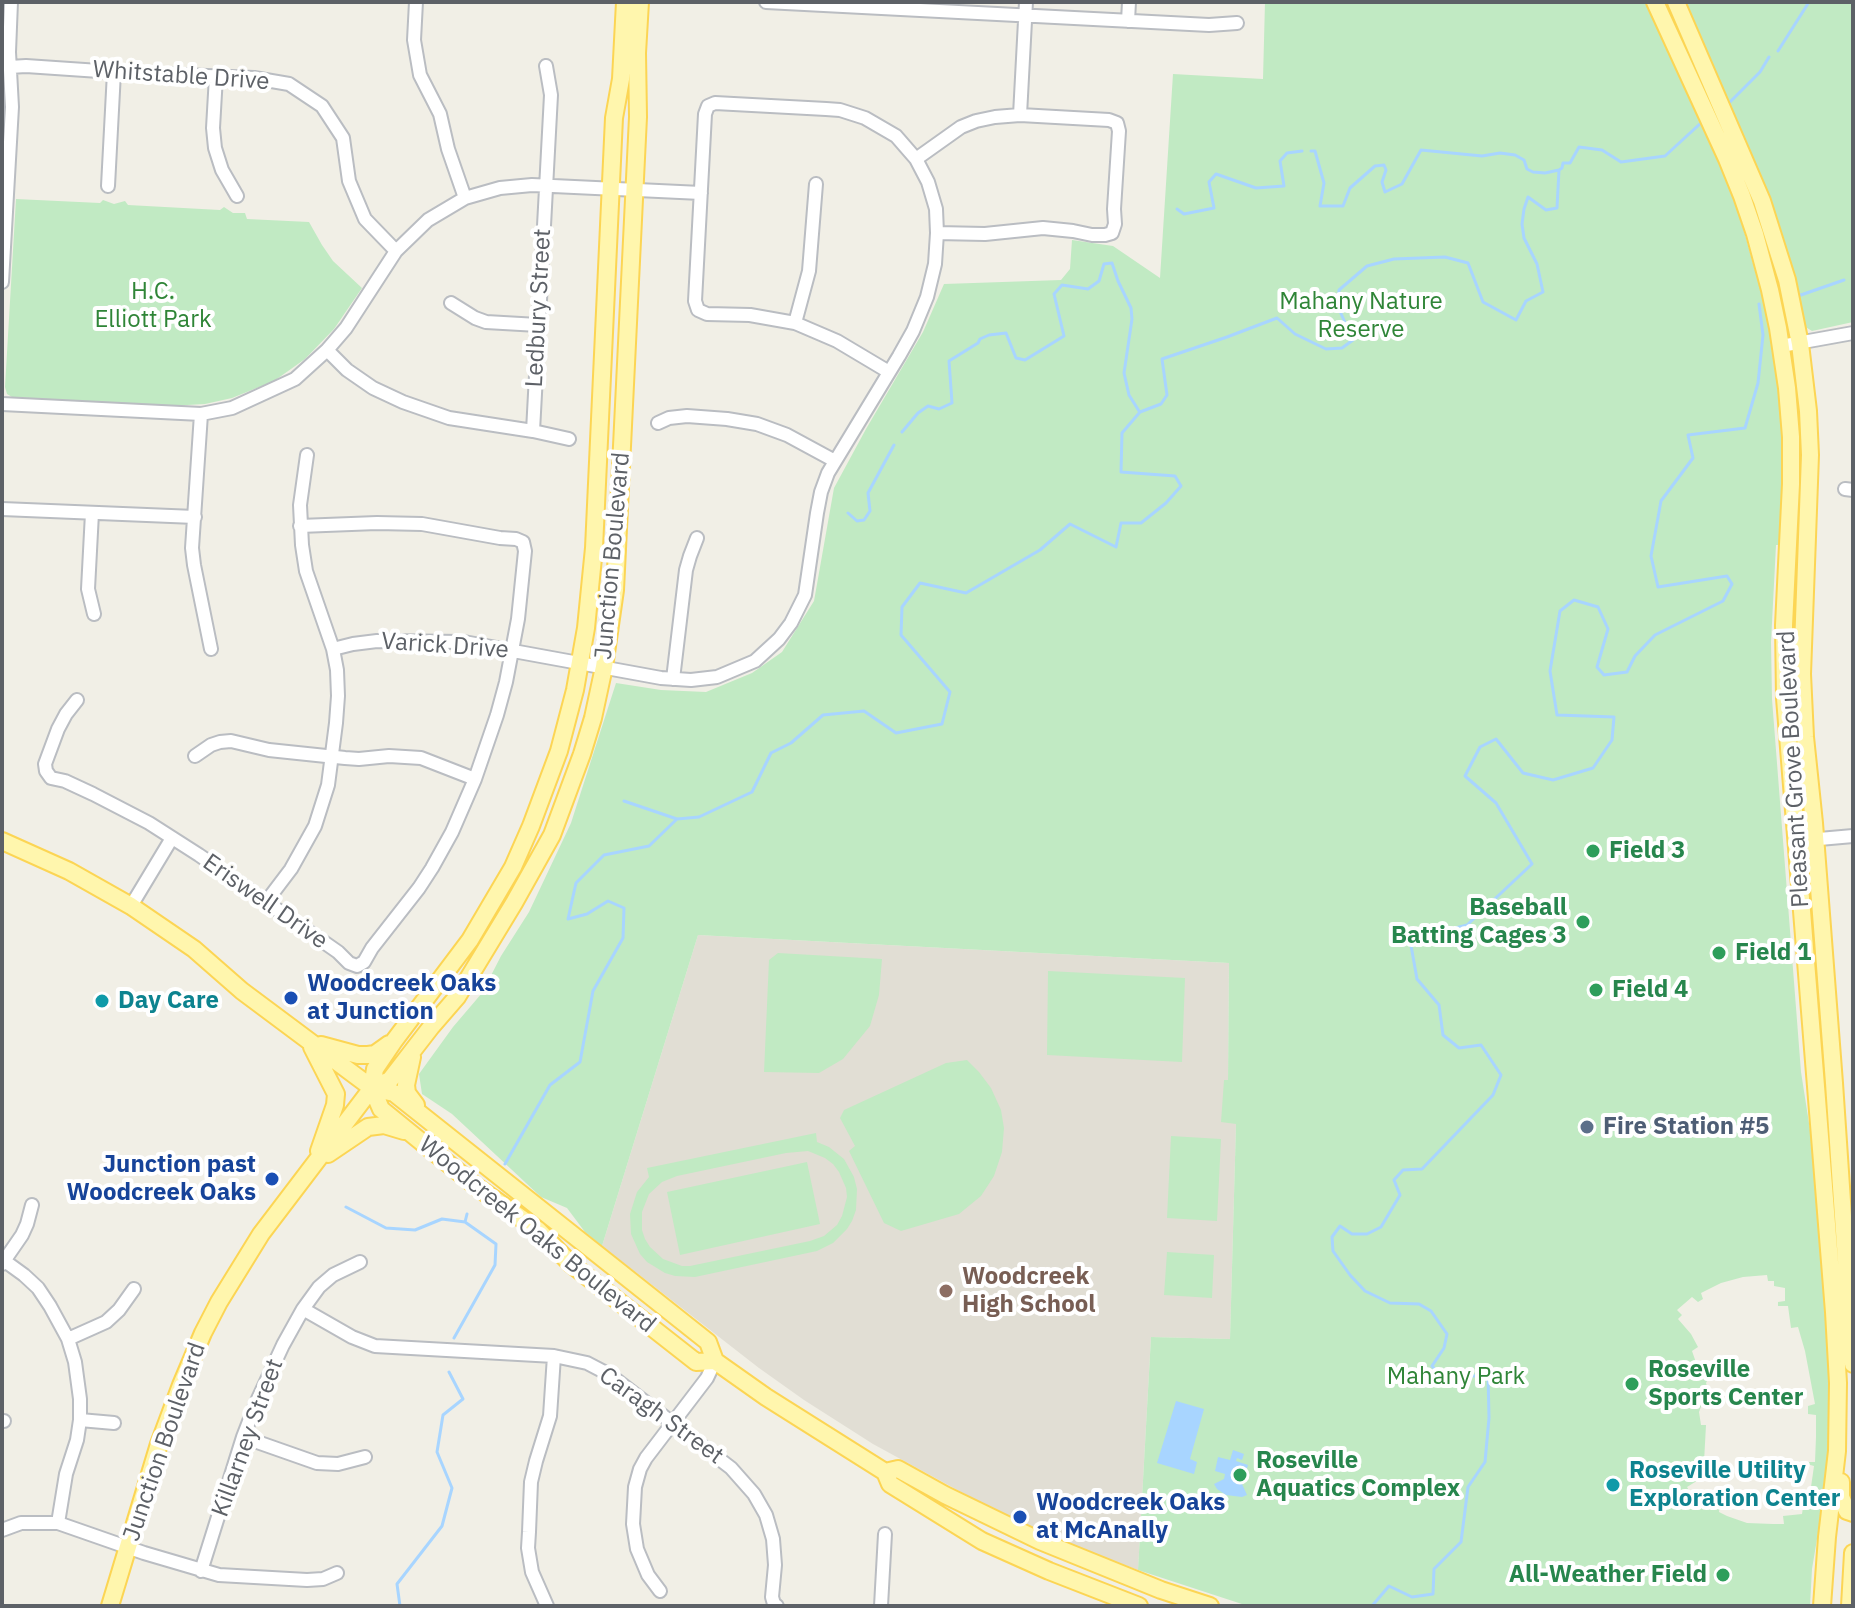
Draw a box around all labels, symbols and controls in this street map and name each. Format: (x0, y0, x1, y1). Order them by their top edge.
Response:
street label: Whitstable Drive (92, 55, 270, 97)
street label: Ledbury Street (520, 228, 558, 388)
park label: H.C. Elliott Park (94, 278, 212, 334)
park label: Mahany Nature Reserve (1279, 288, 1443, 344)
street label: Junction Boulevard (590, 451, 636, 661)
street label: Varick Drive (380, 627, 510, 665)
street label: Pleasant Grove Boulevard (1772, 630, 1816, 908)
place label: Field 3 (1609, 837, 1685, 865)
marker: Field 3 (1584, 842, 1602, 860)
street label: Eriswell Drive (197, 848, 333, 956)
place label: Baseball Batting Cages 3 (1391, 894, 1567, 950)
marker: Baseball Batting Cages 3 (1574, 913, 1592, 931)
place label: Field 1 (1735, 939, 1811, 967)
marker: Field 1 (1710, 944, 1728, 962)
place label: Woodcreek Oaks at Junction (307, 970, 496, 1026)
place label: Field 4 (1612, 976, 1688, 1004)
marker: Field 4 (1587, 981, 1605, 999)
place label: Day Care (118, 987, 219, 1015)
marker: Woodcreek Oaks at Junction (282, 989, 300, 1007)
marker: Day Care (93, 992, 111, 1010)
place label: Fire Station #5 (1603, 1113, 1769, 1141)
marker: Fire Station #5 (1578, 1118, 1596, 1136)
street label: Woodcreek Oaks Boulevard (413, 1131, 661, 1339)
place label: Junction past Woodcreek Oaks (67, 1151, 256, 1207)
marker: Junction past Woodcreek Oaks (263, 1170, 281, 1188)
place label: Woodcreek High School (962, 1263, 1095, 1319)
marker: Woodcreek High School (937, 1282, 955, 1300)
street label: Junction Boulevard (118, 1339, 212, 1545)
street label: Killarney Street (206, 1355, 290, 1521)
place label: Roseville Sports Center (1648, 1356, 1804, 1412)
street label: Caragh Street (593, 1361, 729, 1471)
park label: Mahany Park (1387, 1363, 1525, 1391)
marker: Roseville Sports Center (1623, 1375, 1641, 1393)
place label: Roseville Aquatics Complex (1256, 1447, 1460, 1503)
place label: Roseville Utility Exploration Center (1629, 1457, 1841, 1513)
marker: Roseville Aquatics Complex (1231, 1466, 1249, 1484)
marker: Roseville Utility Exploration Center (1604, 1476, 1622, 1494)
place label: Woodcreek Oaks at McAnally (1036, 1489, 1225, 1545)
marker: Woodcreek Oaks at McAnally (1011, 1508, 1029, 1526)
place label: All-Weather Field (1509, 1561, 1707, 1589)
marker: All-Weather Field (1714, 1566, 1732, 1584)

